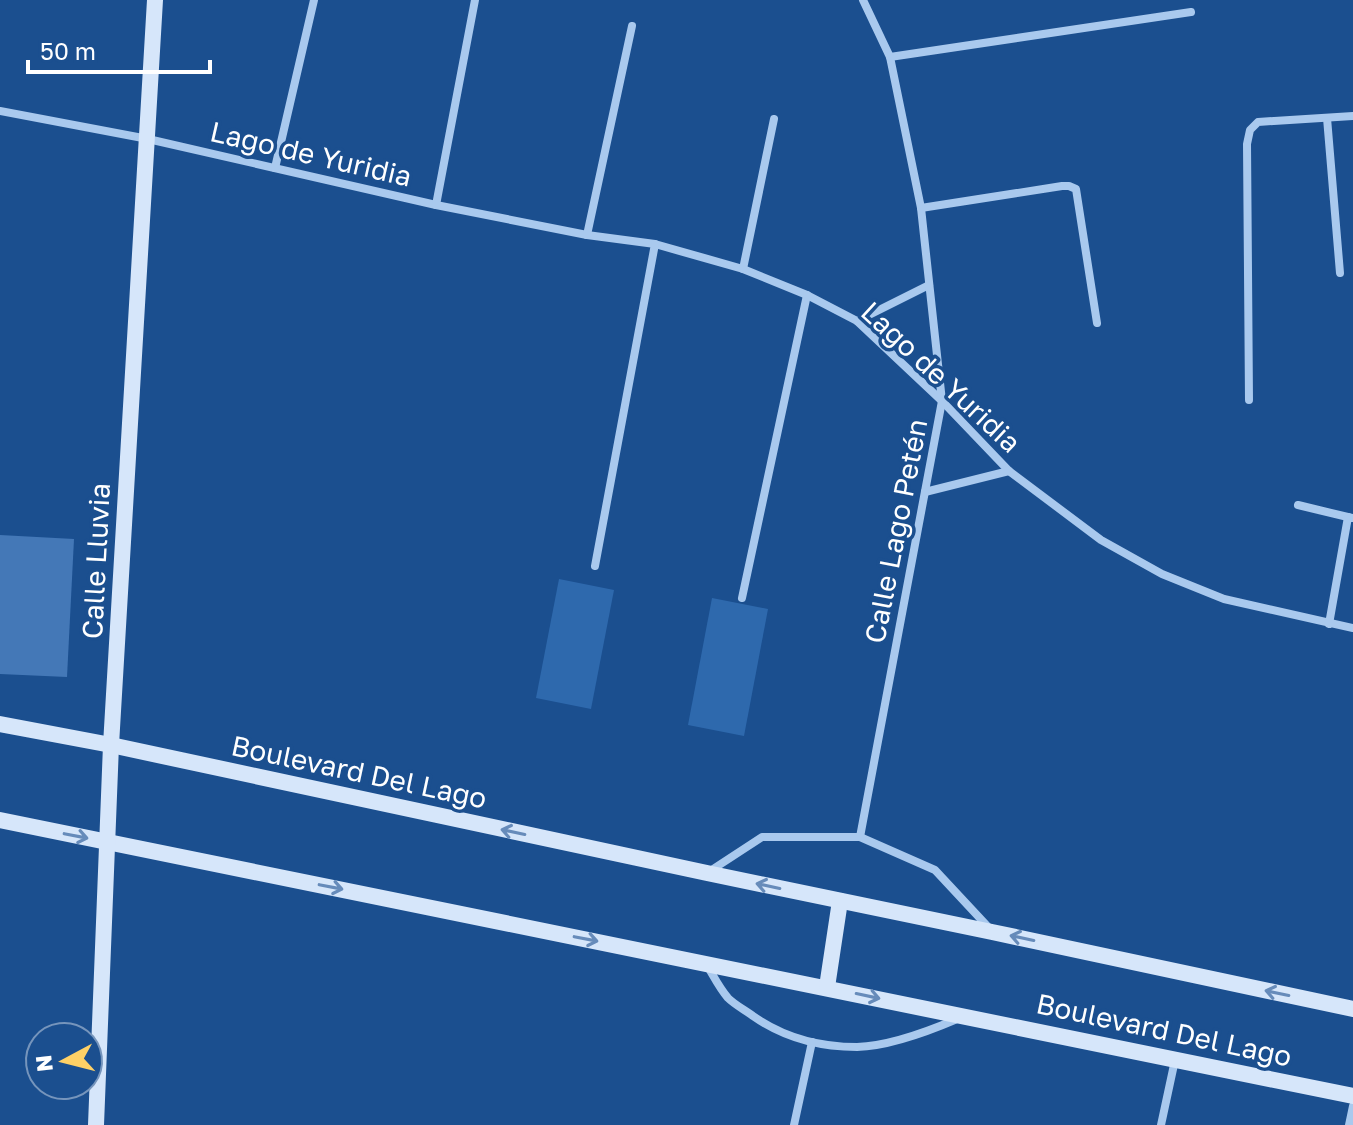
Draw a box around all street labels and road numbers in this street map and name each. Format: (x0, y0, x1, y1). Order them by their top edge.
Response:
street label: Lago de Yuridia (207, 114, 415, 193)
street label: Lago de Yuridia (855, 294, 1028, 459)
street label: Calle Lago Petén (858, 416, 933, 646)
street label: Calle Lluvia (75, 482, 116, 640)
street label: Boulevard Del Lago (228, 728, 490, 815)
street label: Boulevard Del Lago (1033, 986, 1295, 1073)

